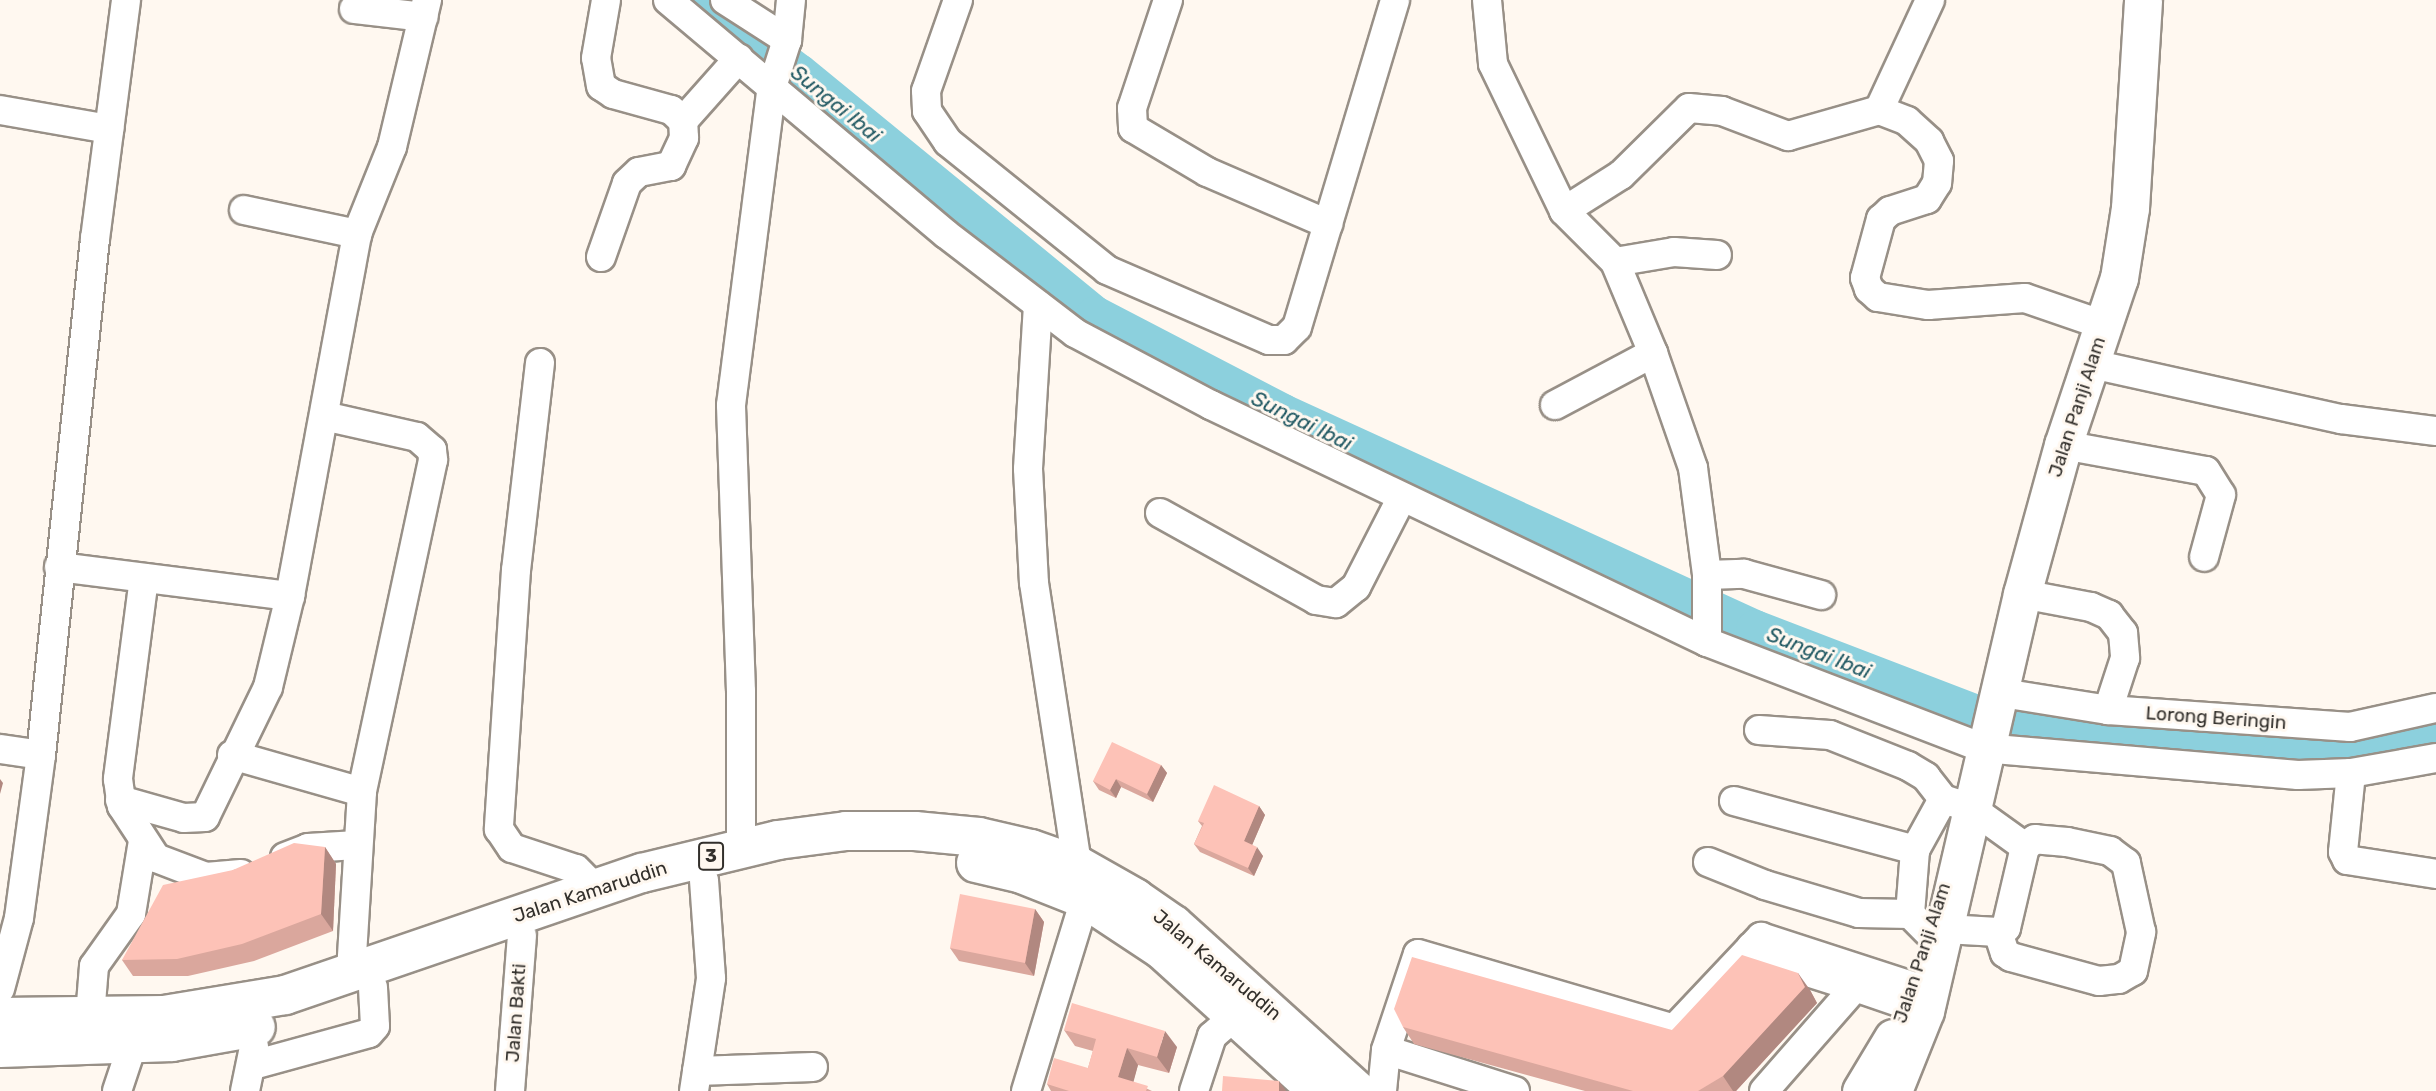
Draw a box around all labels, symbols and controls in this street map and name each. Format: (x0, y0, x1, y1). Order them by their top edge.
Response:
water label: Sungai Ibai (786, 60, 886, 148)
street label: Jalan Panji Alam (2044, 334, 2110, 480)
water label: Sungai Ibai (1247, 386, 1357, 456)
water label: Sungai Ibai (1764, 622, 1874, 684)
street label: Lorong Beringin (2145, 702, 2287, 734)
road number: 3 (697, 842, 725, 870)
street label: Jalan Kamaruddin (510, 856, 670, 928)
street label: Jalan Panji Alam (1889, 880, 1955, 1026)
street label: Jalan Kamaruddin (1148, 905, 1286, 1025)
street label: Jalan Bakti (501, 963, 531, 1063)

